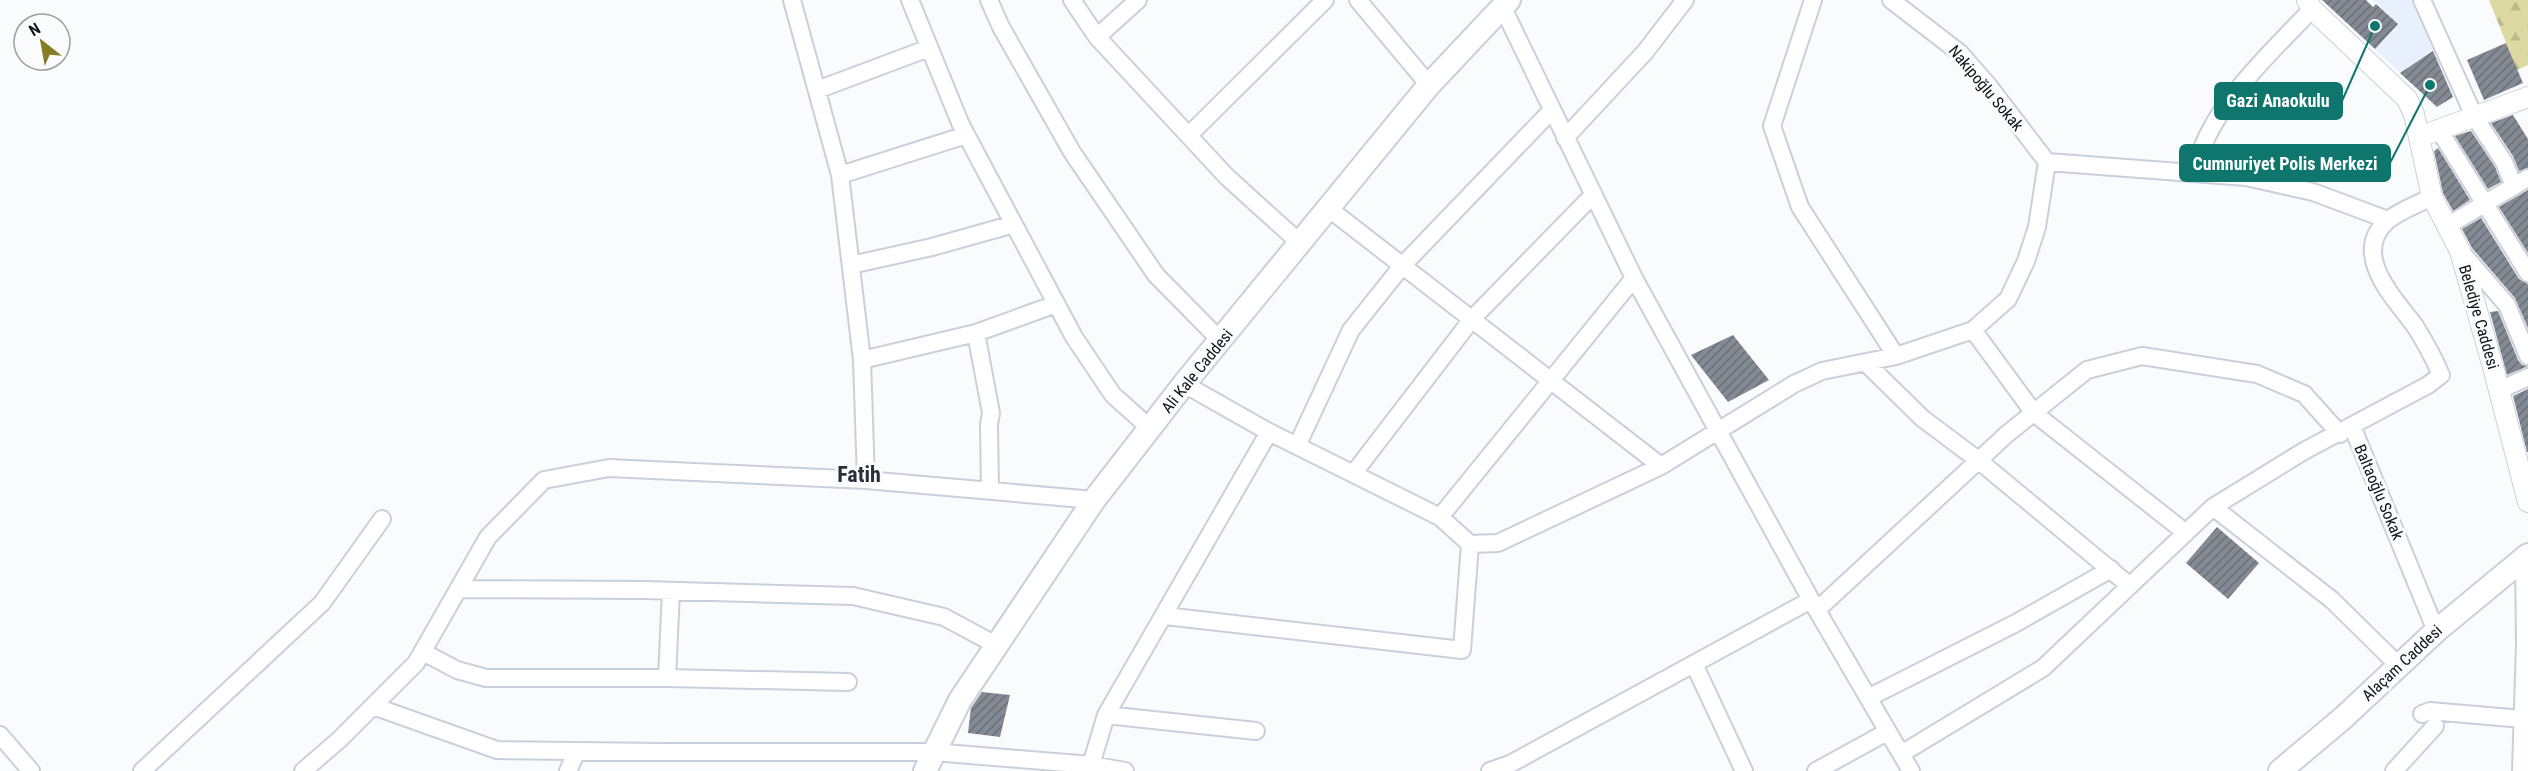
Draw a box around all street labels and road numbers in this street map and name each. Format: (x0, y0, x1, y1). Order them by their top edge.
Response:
street label: Nakipoğlu Sokak (1945, 41, 2028, 135)
street label: Belediye Caddesi (2455, 263, 2503, 371)
street label: Ali Kale Caddesi (1157, 325, 1237, 417)
street label: Baltaoğlu Sokak (2350, 441, 2408, 543)
street label: Alaçam Caddesi (2358, 621, 2446, 705)

